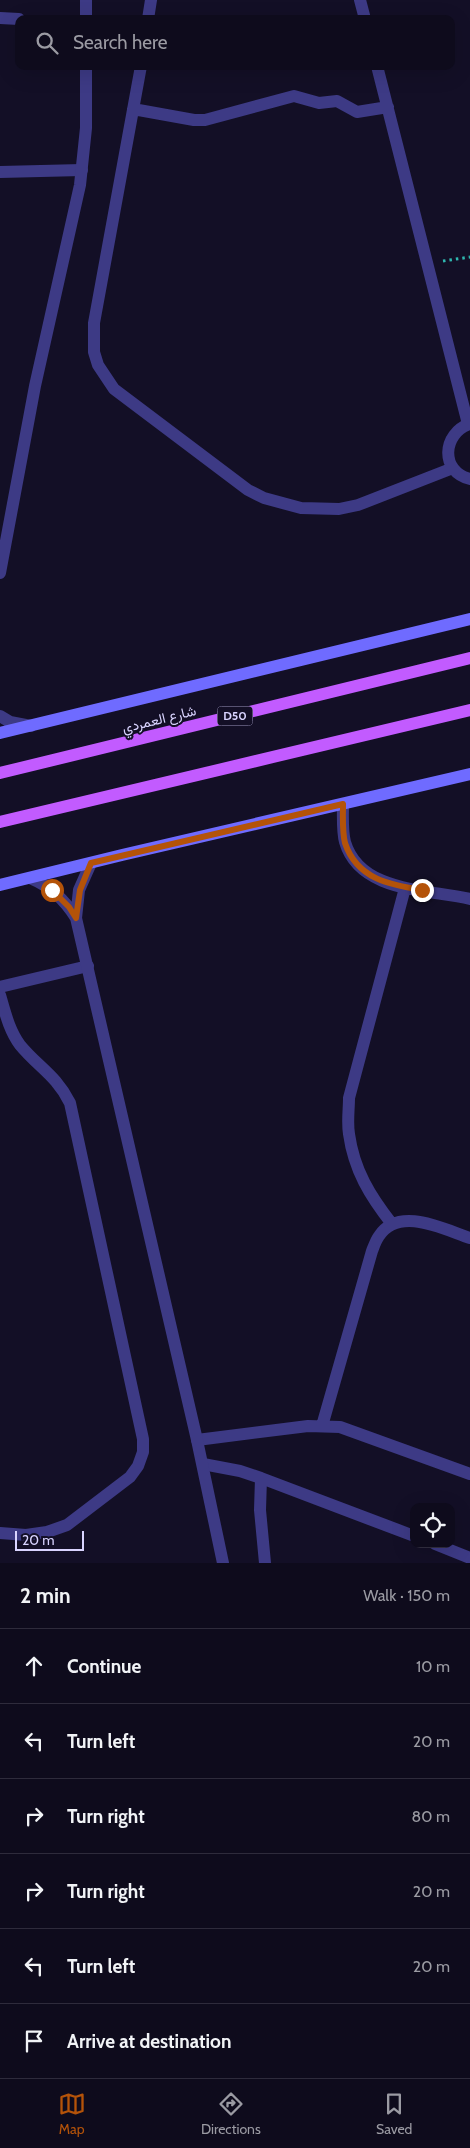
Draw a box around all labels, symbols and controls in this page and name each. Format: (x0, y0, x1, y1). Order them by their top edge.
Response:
search box (15, 15, 455, 70)
icon: search (33, 29, 61, 57)
text: Search here (73, 31, 167, 54)
street label: شارع العمردي (120, 701, 199, 740)
road number: D50 (218, 706, 252, 726)
route start (41, 879, 64, 902)
route end (411, 879, 434, 902)
map controls (410, 1503, 455, 1548)
button: locate (410, 1503, 455, 1548)
scale bar (15, 1528, 84, 1551)
text: 20 m (22, 1531, 55, 1549)
text: 2 min (20, 1583, 71, 1608)
text: Walk · 150 m (363, 1586, 450, 1605)
icon: ahead (20, 1652, 48, 1680)
text: Continue (67, 1655, 141, 1678)
text: 10 m (416, 1657, 450, 1676)
icon: left (20, 1727, 48, 1755)
text: Turn left (67, 1730, 135, 1753)
text: 20 m (413, 1732, 450, 1751)
icon: right (20, 1802, 48, 1830)
text: Turn right (67, 1805, 145, 1828)
text: 80 m (412, 1807, 450, 1826)
icon: right (20, 1877, 48, 1905)
text: Turn right (67, 1880, 145, 1903)
text: 20 m (413, 1882, 450, 1901)
icon: left (20, 1952, 48, 1980)
text: Turn left (67, 1955, 135, 1978)
text: 20 m (413, 1957, 450, 1976)
icon: arrive (20, 2027, 48, 2055)
text: Arrive at destination (67, 2030, 231, 2053)
tab: Map (58, 2090, 86, 2138)
tab: Directions (201, 2090, 261, 2138)
tab: Saved (376, 2090, 412, 2138)

